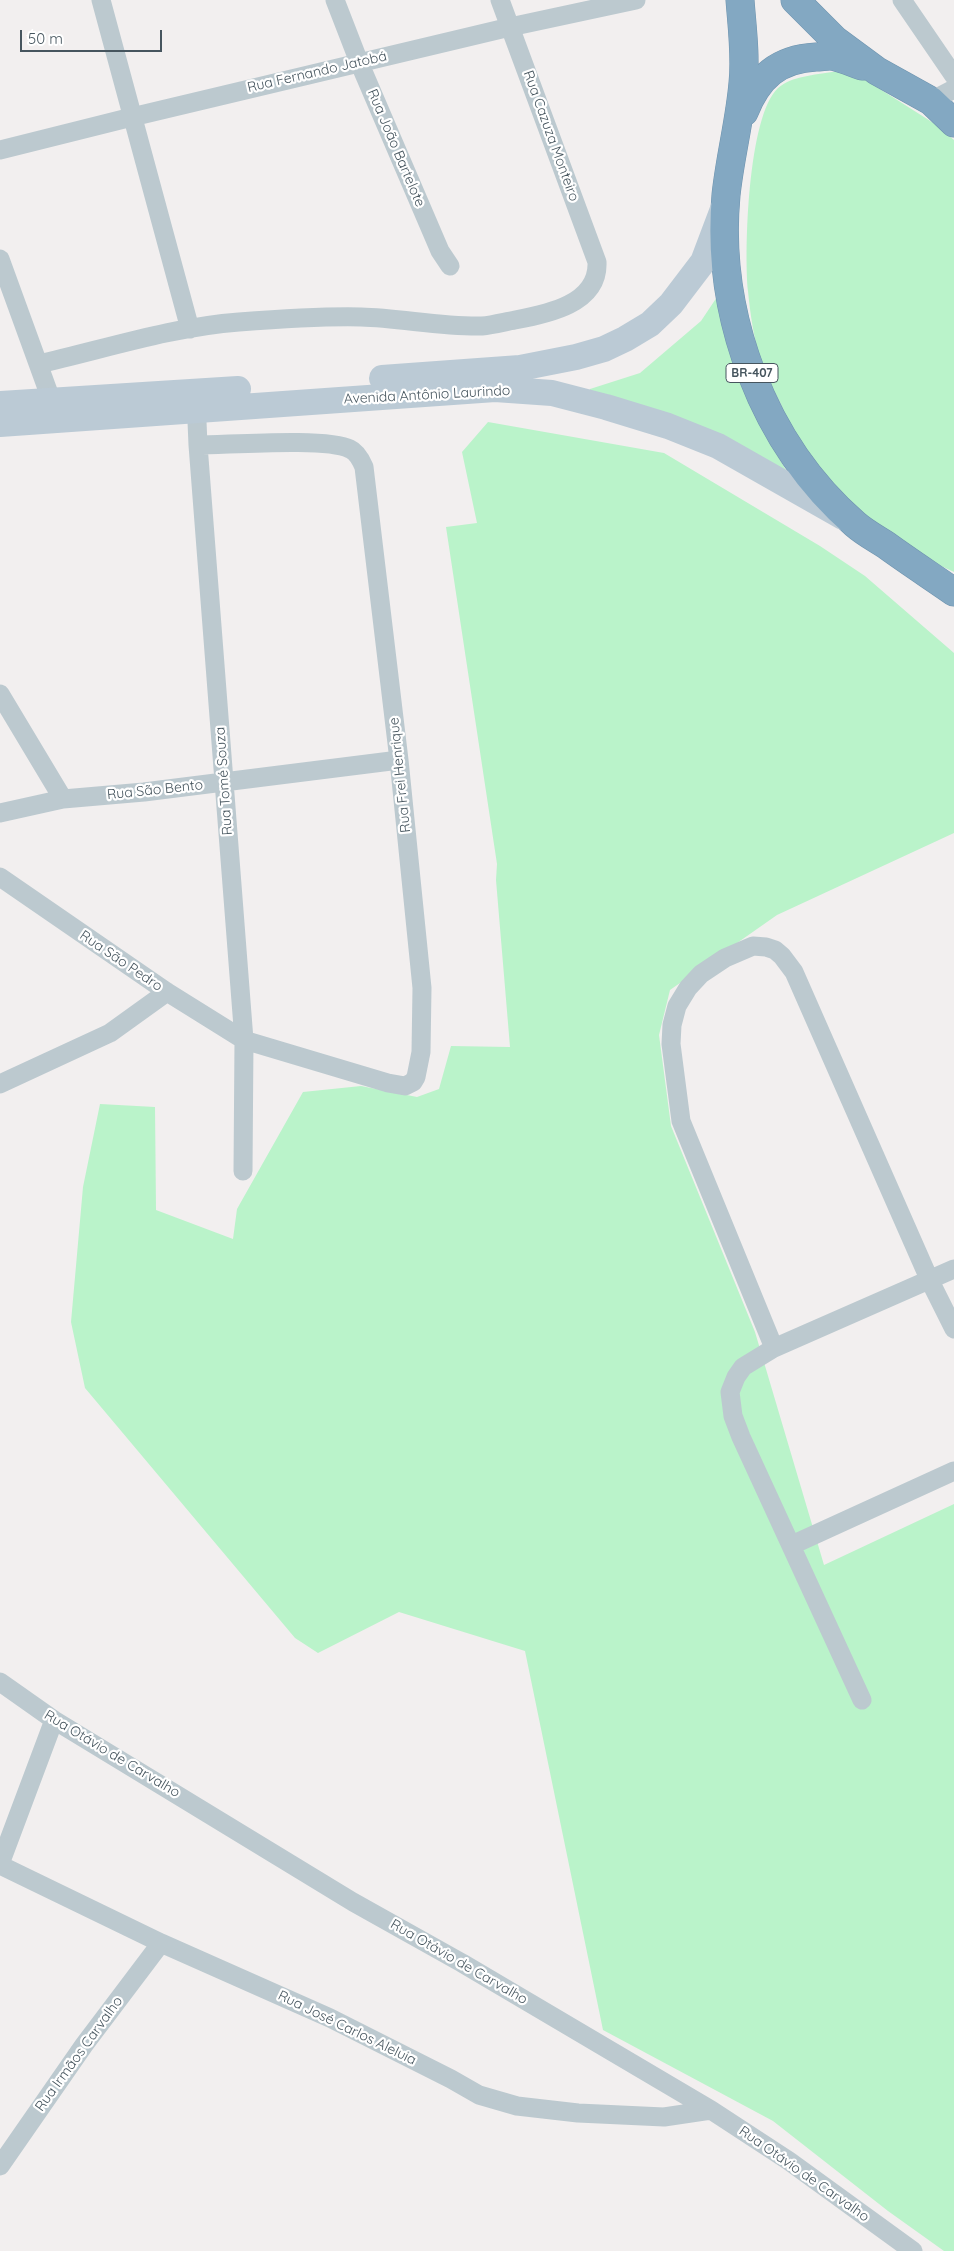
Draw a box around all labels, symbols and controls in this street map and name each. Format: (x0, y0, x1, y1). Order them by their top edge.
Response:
scale bar (22, 20, 165, 52)
text: 50 m (28, 29, 63, 48)
street label: Rua Fernando Jatobá (246, 48, 388, 96)
street label: Rua Cazuza Monteiro (519, 68, 583, 204)
street label: Rua João Bartelote (364, 87, 428, 209)
road number: BR-407 (726, 363, 778, 382)
street label: Avenida Antônio Laurindo (343, 382, 511, 408)
street label: Rua Frei Henrique (386, 716, 414, 834)
street label: Rua Tomé Souza (212, 726, 236, 836)
street label: Rua São Bento (106, 777, 204, 803)
street label: Rua São Pedro (76, 927, 166, 995)
street label: Rua Otávio de Carvalho (41, 1707, 183, 1801)
street label: Rua Otávio de Carvalho (388, 1916, 530, 2008)
street label: Rua José Carlos Aleluia (275, 1987, 419, 2069)
street label: Rua Irmãos Carvalho (32, 1993, 126, 2115)
street label: Rua Otávio de Carvalho (736, 2123, 872, 2225)

